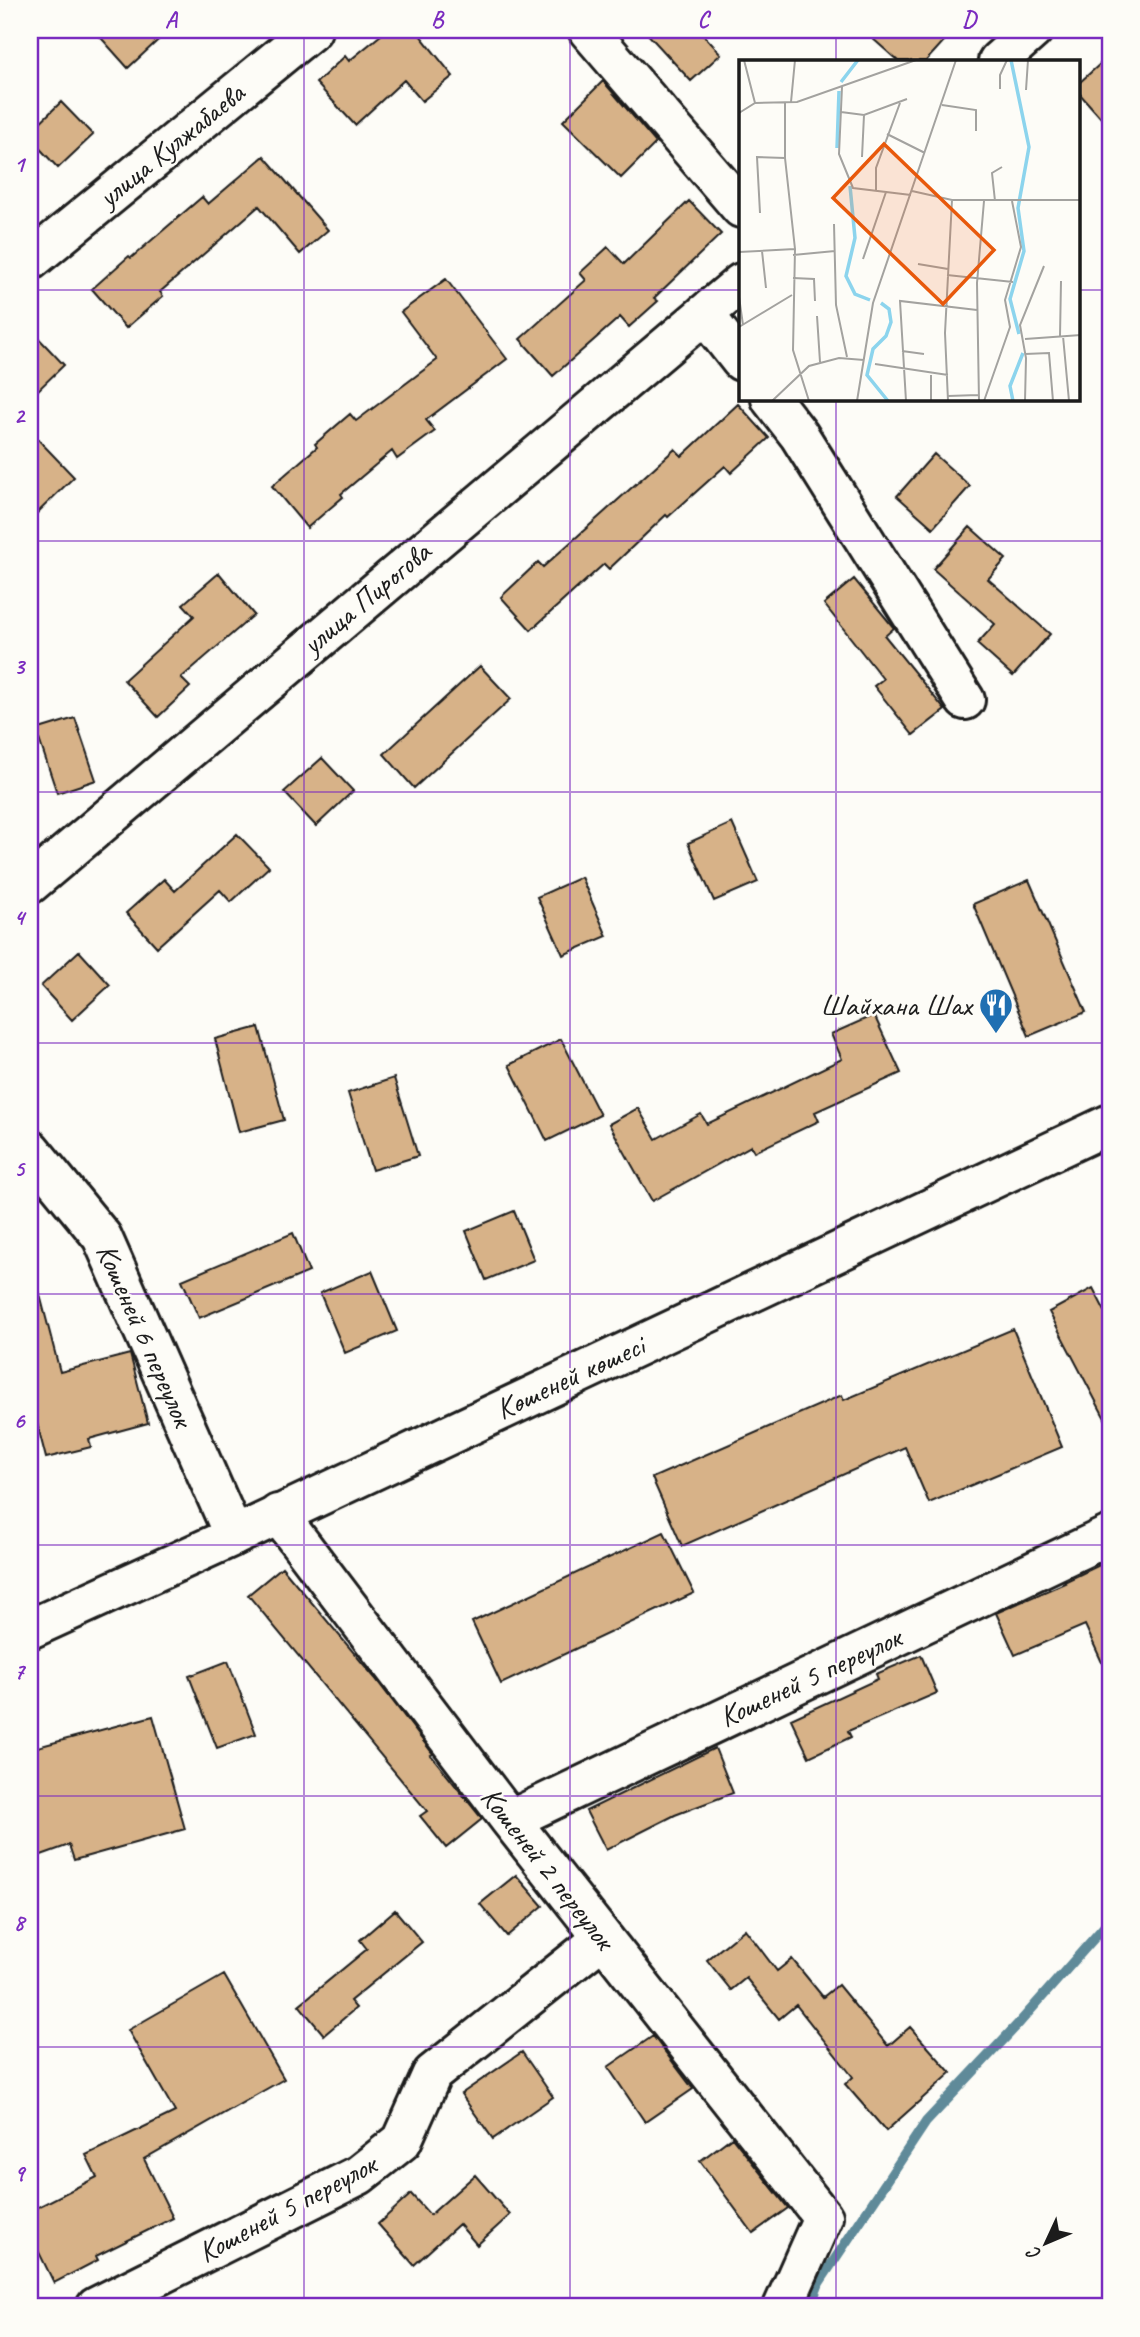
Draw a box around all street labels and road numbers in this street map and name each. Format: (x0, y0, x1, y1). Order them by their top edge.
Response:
street label: улица Кулжабаева (88, 73, 254, 217)
street label: улица Пирогова (292, 532, 440, 664)
street label: Кошеней 6 переулок (88, 1238, 203, 1435)
street label: Көшеней көшесі (490, 1325, 653, 1428)
street label: Кошеней 5 переулок (713, 1617, 910, 1736)
street label: Кошеней 2 переулок (473, 1779, 625, 1959)
street label: Кошеней 5 переулок (191, 2144, 385, 2271)

